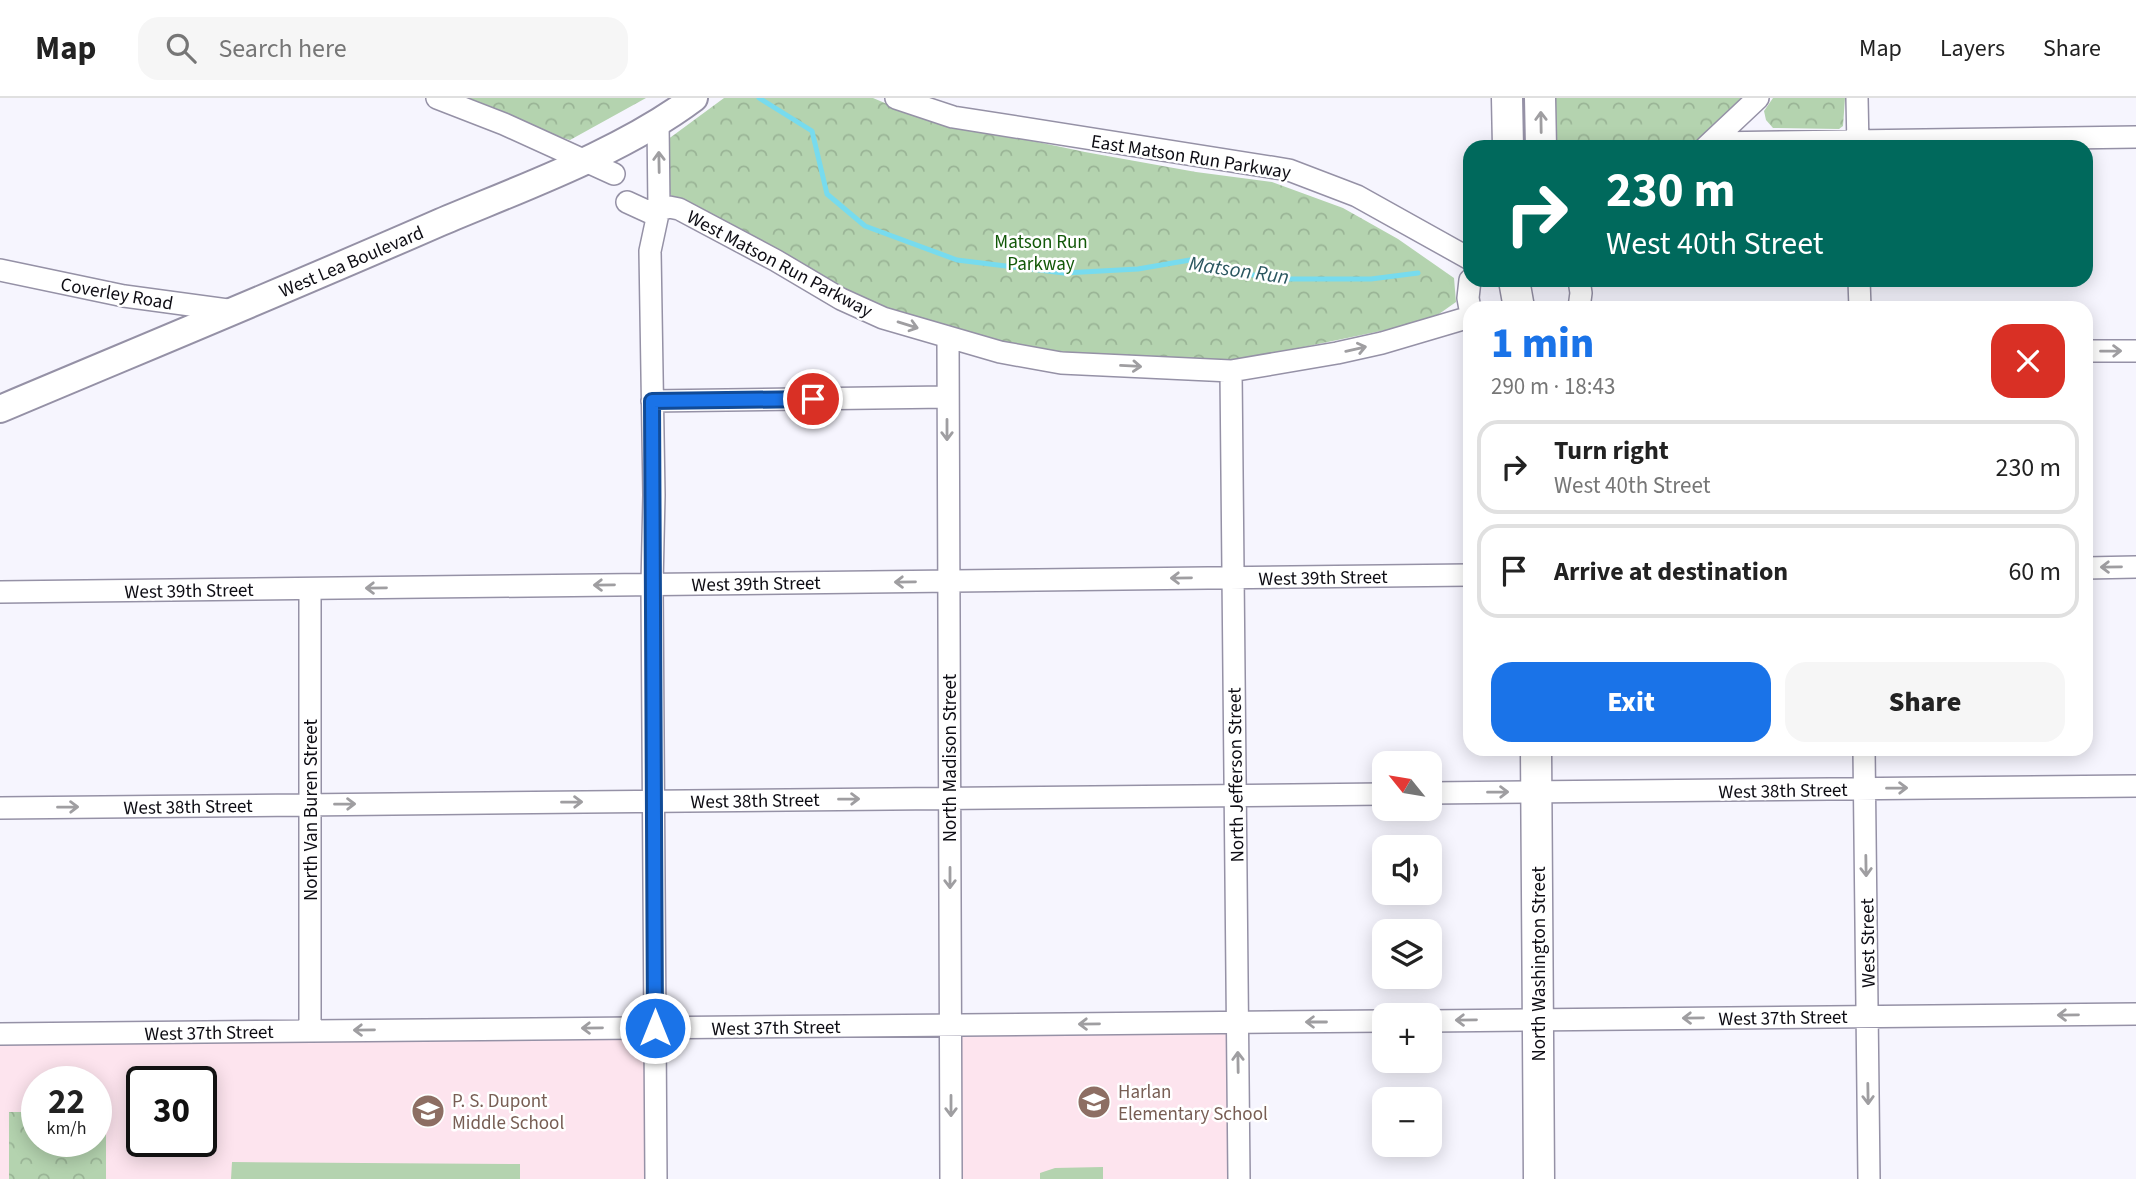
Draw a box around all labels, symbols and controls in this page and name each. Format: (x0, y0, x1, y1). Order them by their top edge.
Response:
search box (138, 17, 628, 80)
text: Map (35, 25, 96, 72)
icon: search (162, 29, 200, 67)
text: Search here (218, 30, 347, 67)
text: Map (1859, 31, 1902, 66)
text: Layers (1940, 31, 2005, 66)
text: Share (2043, 31, 2101, 66)
one-way arrow (1534, 111, 1547, 134)
street label: East Matson Run Parkway (1089, 128, 1293, 187)
one-way arrow (652, 151, 665, 174)
text: 230 m (1606, 156, 1735, 226)
icon: right (1491, 168, 1582, 259)
street label: West Matson Run Parkway (682, 204, 877, 325)
street label: West Lea Boulevard (275, 220, 428, 305)
text: West 40th Street (1606, 221, 1824, 267)
park label: Matson Run Parkway (994, 229, 1088, 278)
water label: Matson Run (1187, 248, 1291, 292)
street label: Coverley Road (58, 271, 175, 318)
text: 1 min (1491, 314, 1594, 374)
one-way arrow (897, 320, 919, 333)
button: close (1991, 324, 2065, 398)
one-way arrow (1344, 341, 1367, 355)
one-way arrow (2099, 344, 2122, 358)
one-way arrow (1119, 360, 1142, 373)
pin (783, 369, 843, 429)
text: 290 m · 18:43 (1491, 370, 1615, 403)
icon: arrive (794, 380, 832, 418)
one-way arrow (940, 419, 954, 442)
text: Turn right (1554, 432, 1669, 469)
icon: right (1495, 448, 1533, 486)
text: 230 m (1995, 449, 2061, 486)
text: West 40th Street (1554, 469, 1710, 502)
icon: arrive (1495, 552, 1533, 590)
text: Arrive at destination (1554, 553, 1788, 590)
text: 60 m (2008, 553, 2061, 590)
one-way arrow (2100, 561, 2123, 574)
street label: West 39th Street (1258, 564, 1388, 593)
street label: West 39th Street (691, 570, 821, 599)
one-way arrow (1170, 571, 1193, 585)
one-way arrow (894, 575, 917, 588)
street label: West 39th Street (124, 577, 254, 606)
one-way arrow (593, 578, 616, 592)
one-way arrow (365, 581, 388, 595)
button: Exit (1491, 662, 1771, 742)
button: Share (1785, 662, 2065, 742)
street label: North Madison Street (937, 673, 964, 842)
street label: North Jefferson Street (1221, 687, 1252, 863)
street label: North Van Buren Street (298, 718, 325, 901)
north arrow (1372, 751, 1442, 821)
map controls (1372, 751, 1442, 1157)
street label: West 38th Street (1718, 777, 1848, 806)
one-way arrow (1885, 781, 1908, 795)
one-way arrow (1486, 786, 1509, 799)
street label: West 38th Street (690, 787, 820, 816)
one-way arrow (837, 792, 860, 806)
street label: West 38th Street (123, 793, 253, 822)
one-way arrow (560, 795, 583, 809)
one-way arrow (333, 798, 356, 811)
one-way arrow (56, 800, 79, 814)
button: sound (1372, 835, 1442, 905)
one-way arrow (1859, 854, 1873, 877)
street label: North Washington Street (1526, 866, 1553, 1062)
one-way arrow (943, 867, 956, 890)
street label: West Street (1854, 897, 1883, 988)
button: layers (1372, 919, 1442, 989)
position arrow (618, 991, 692, 1065)
button: + (1372, 1003, 1442, 1073)
street label: West 37th Street (1718, 1004, 1848, 1033)
one-way arrow (2057, 1008, 2080, 1022)
one-way arrow (1682, 1011, 1705, 1025)
street label: West 37th Street (711, 1014, 841, 1043)
one-way arrow (1455, 1014, 1478, 1027)
one-way arrow (1305, 1015, 1328, 1029)
one-way arrow (1077, 1017, 1100, 1031)
street label: West 37th Street (144, 1019, 274, 1048)
one-way arrow (580, 1021, 603, 1035)
one-way arrow (353, 1024, 376, 1037)
one-way arrow (1231, 1051, 1245, 1074)
speed limit sign: 30 (126, 1066, 217, 1157)
text: 22 (48, 1077, 85, 1127)
place label: Harlan Elementary School (1118, 1079, 1268, 1128)
one-way arrow (1861, 1082, 1875, 1105)
school or university icon: Harlan Elementary School (1075, 1083, 1113, 1121)
button: − (1372, 1087, 1442, 1157)
place label: P. S. Dupont Middle School (452, 1088, 564, 1137)
school or university icon: P. S. Dupont Middle School (409, 1092, 447, 1130)
one-way arrow (944, 1094, 957, 1117)
text: km/h (47, 1116, 86, 1141)

